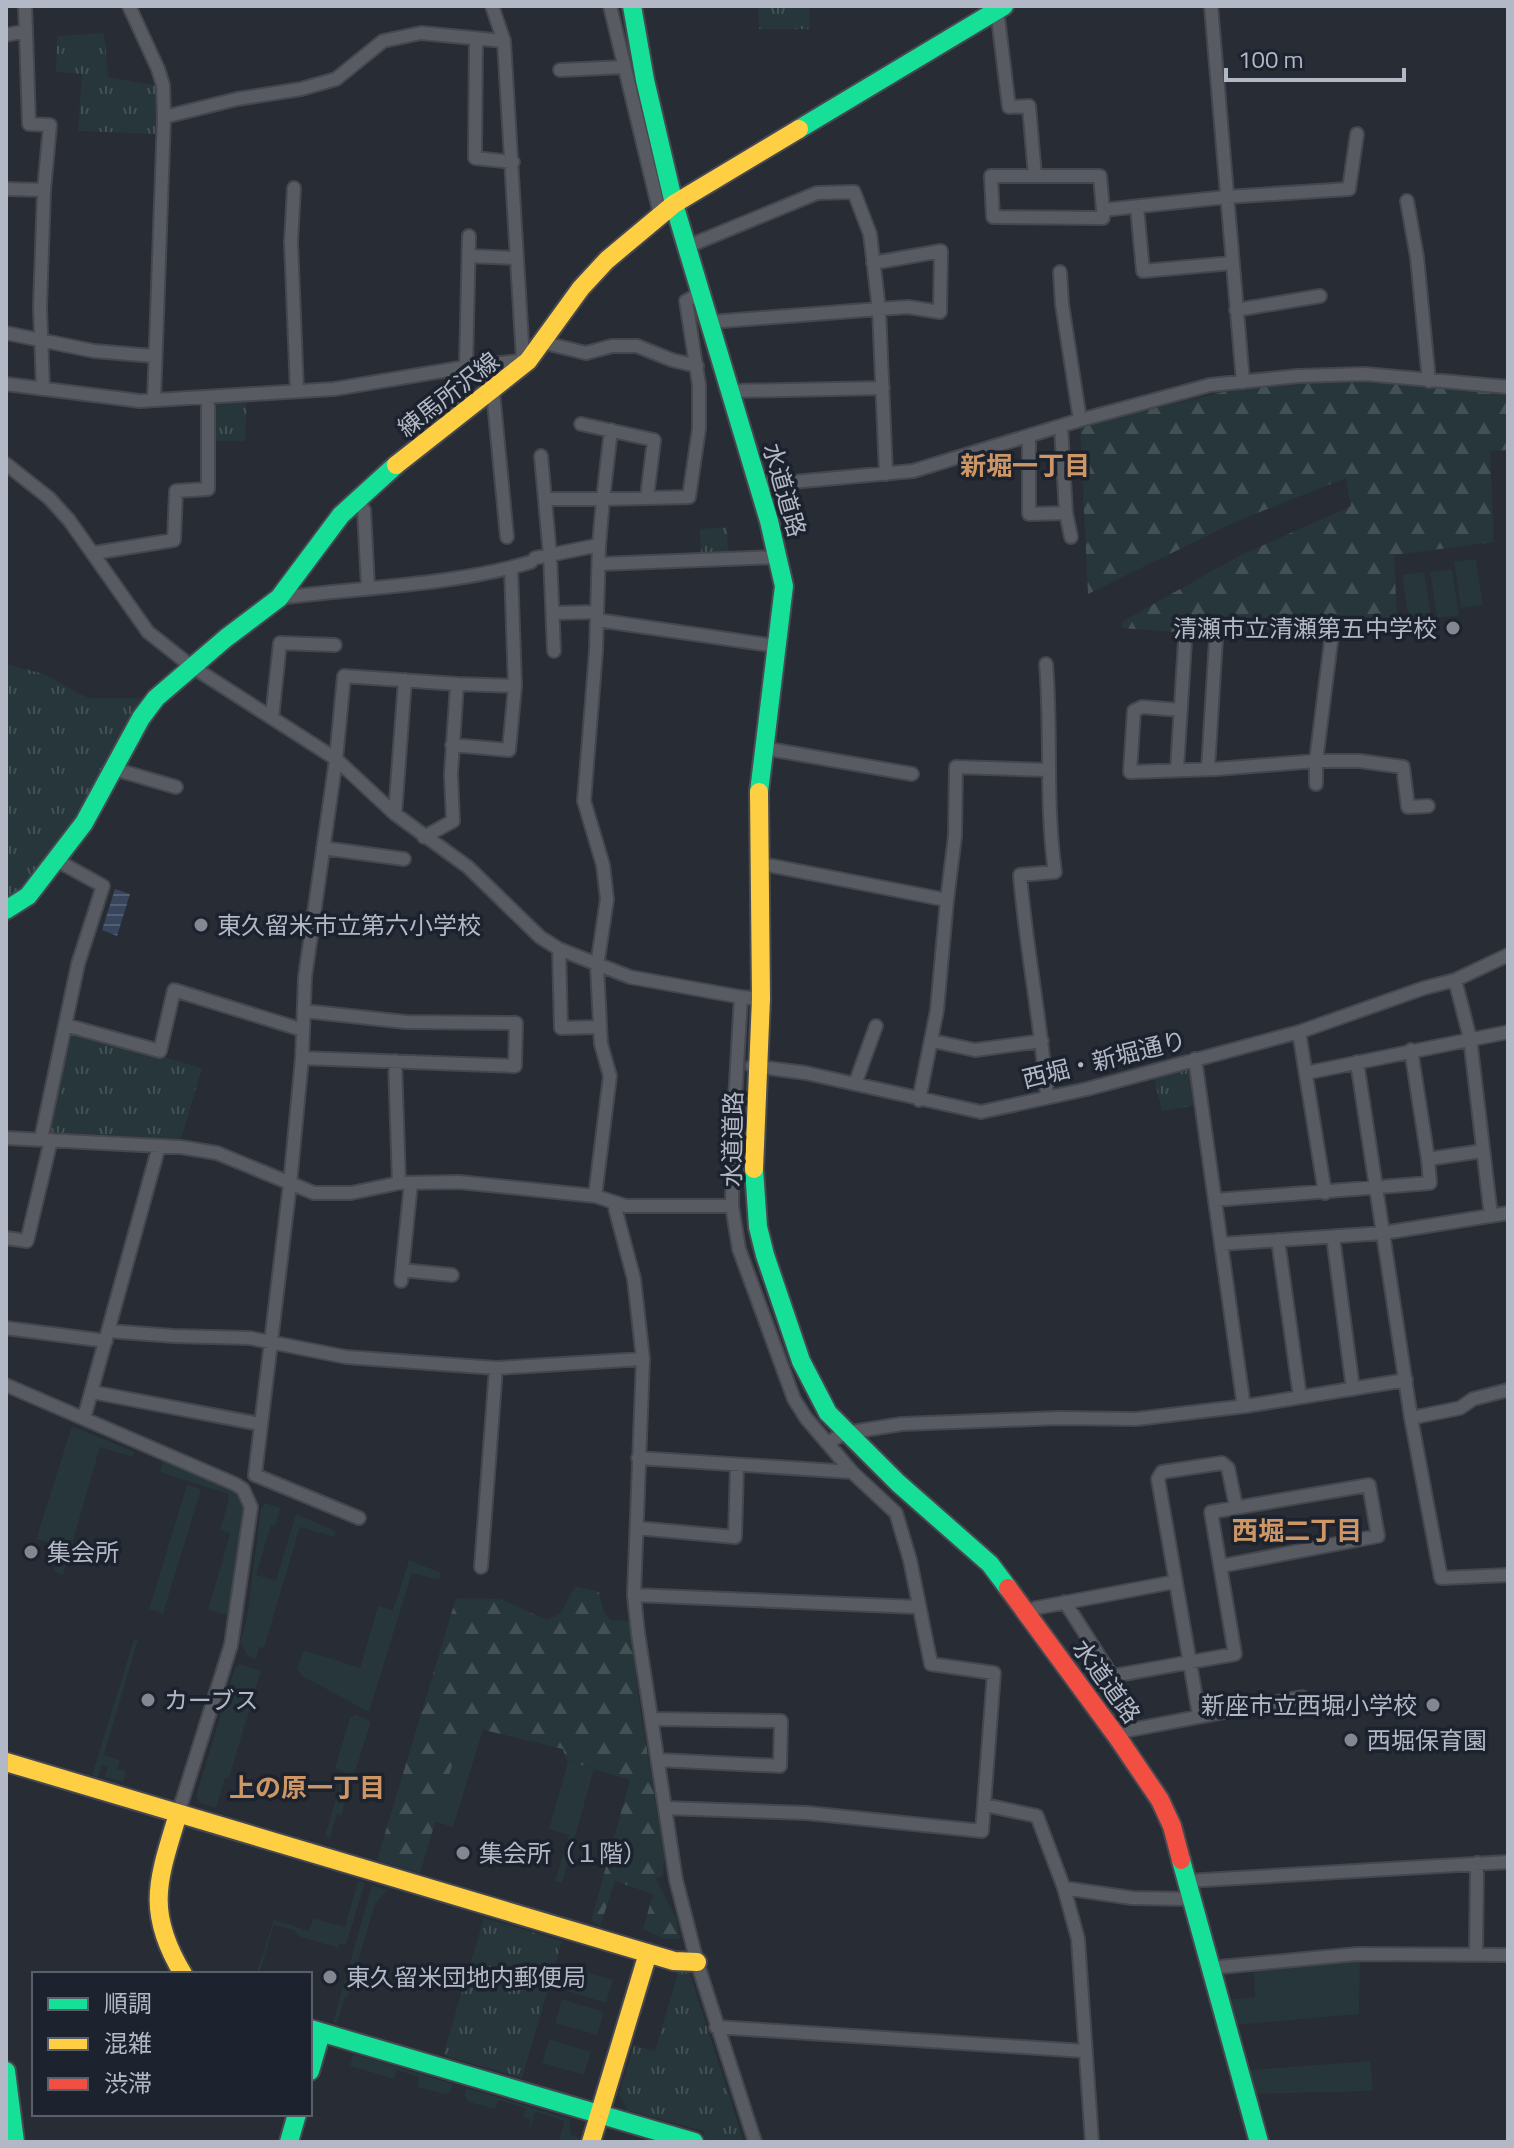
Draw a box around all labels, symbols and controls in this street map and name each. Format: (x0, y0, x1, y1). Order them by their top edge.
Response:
scale bar (1226, 32, 1404, 82)
text: 100 m (1238, 41, 1304, 77)
street label: 練馬所沢線 (390, 343, 506, 445)
street label: 水道道路 (754, 439, 816, 541)
district label: 新堀一丁目 (960, 446, 1090, 485)
place label: 清瀬市立清瀬第五中学校 (1173, 610, 1437, 646)
marker: 清瀬市立清瀬第五中学校 (1444, 619, 1462, 637)
place label: 東久留米市立第六小学校 (217, 907, 481, 943)
marker: 東久留米市立第六小学校 (192, 916, 210, 934)
street label: 西堀・新堀通り (1018, 1021, 1190, 1097)
street label: 水道道路 (713, 1091, 751, 1187)
district label: 西堀二丁目 (1232, 1511, 1362, 1550)
place label: 集会所 (47, 1534, 119, 1570)
marker: 集会所 (22, 1543, 40, 1561)
street label: 水道道路 (1064, 1632, 1150, 1730)
place label: カーブス (164, 1682, 259, 1718)
place label: 新座市立西堀小学校 (1201, 1687, 1417, 1723)
marker: カーブス (139, 1691, 157, 1709)
marker: 新座市立西堀小学校 (1424, 1696, 1442, 1714)
place label: 西堀保育園 (1367, 1722, 1487, 1758)
marker: 西堀保育園 (1342, 1731, 1360, 1749)
district label: 上の原一丁目 (229, 1768, 385, 1807)
place label: 集会所（１階） (479, 1835, 647, 1871)
marker: 集会所（１階） (454, 1844, 472, 1862)
place label: 東久留米団地内郵便局 (346, 1959, 586, 1995)
marker: 東久留米団地内郵便局 (321, 1968, 339, 1986)
legend (32, 1972, 312, 2116)
text: 順調 (104, 1985, 152, 2021)
text: 混雑 (104, 2025, 152, 2061)
text: 渋滞 (104, 2065, 152, 2101)

